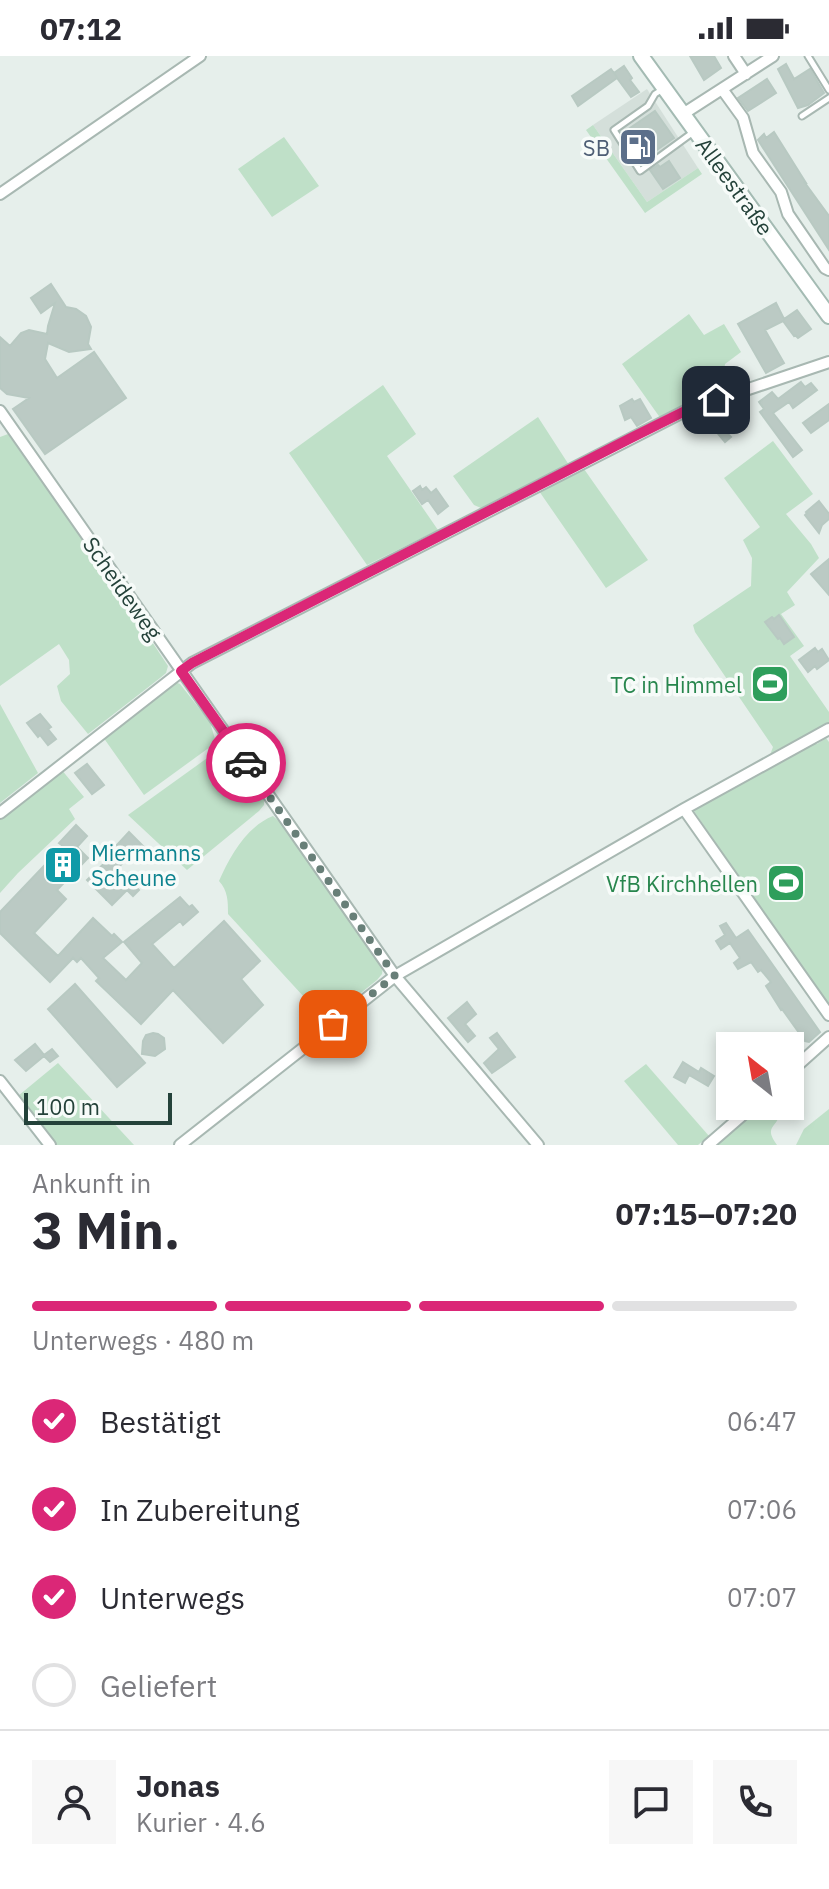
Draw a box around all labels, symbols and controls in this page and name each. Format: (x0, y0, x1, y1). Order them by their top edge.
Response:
text: 07:12 (40, 9, 122, 48)
fuel station icon: SB (617, 126, 659, 168)
street label: Alleestraße (690, 131, 780, 241)
place label: SB (583, 133, 610, 162)
pin (682, 366, 750, 434)
icon: home (694, 378, 738, 422)
street label: Scheideweg (77, 531, 169, 645)
sports icon: TC in Himmel (749, 663, 791, 705)
place label: TC in Himmel (610, 670, 742, 699)
courier (206, 723, 286, 803)
icon: car (224, 741, 268, 785)
place label: Miermanns Scheune (91, 838, 201, 892)
building icon: Miermanns Scheune (42, 844, 84, 886)
sports icon: VfB Kirchhellen (765, 862, 807, 904)
place label: VfB Kirchhellen (606, 869, 758, 898)
pin (299, 990, 367, 1058)
icon: bag (311, 1002, 355, 1046)
north arrow (716, 1032, 804, 1120)
map controls (716, 1032, 804, 1120)
scale bar (24, 1089, 172, 1125)
text: 100 m (36, 1092, 100, 1121)
text: Ankunft in (32, 1166, 151, 1200)
text: 07:15–07:20 (616, 1194, 797, 1233)
text: 3 Min. (32, 1196, 180, 1263)
text: Unterwegs · 480 m (32, 1323, 254, 1357)
icon: check (32, 1399, 76, 1443)
text: Bestätigt (100, 1402, 221, 1441)
text: 06:47 (727, 1404, 797, 1438)
icon: check (32, 1487, 76, 1531)
text: In Zubereitung (100, 1490, 300, 1529)
text: 07:06 (727, 1492, 797, 1526)
icon: check (32, 1575, 76, 1619)
text: Unterwegs (100, 1578, 245, 1617)
text: 07:07 (727, 1580, 797, 1614)
text: Geliefert (100, 1666, 217, 1705)
button: person (32, 1760, 116, 1844)
button: chat (609, 1760, 693, 1844)
button: phone (713, 1760, 797, 1844)
text: Jonas (136, 1766, 220, 1805)
text: Kurier · 4.6 (136, 1805, 266, 1839)

